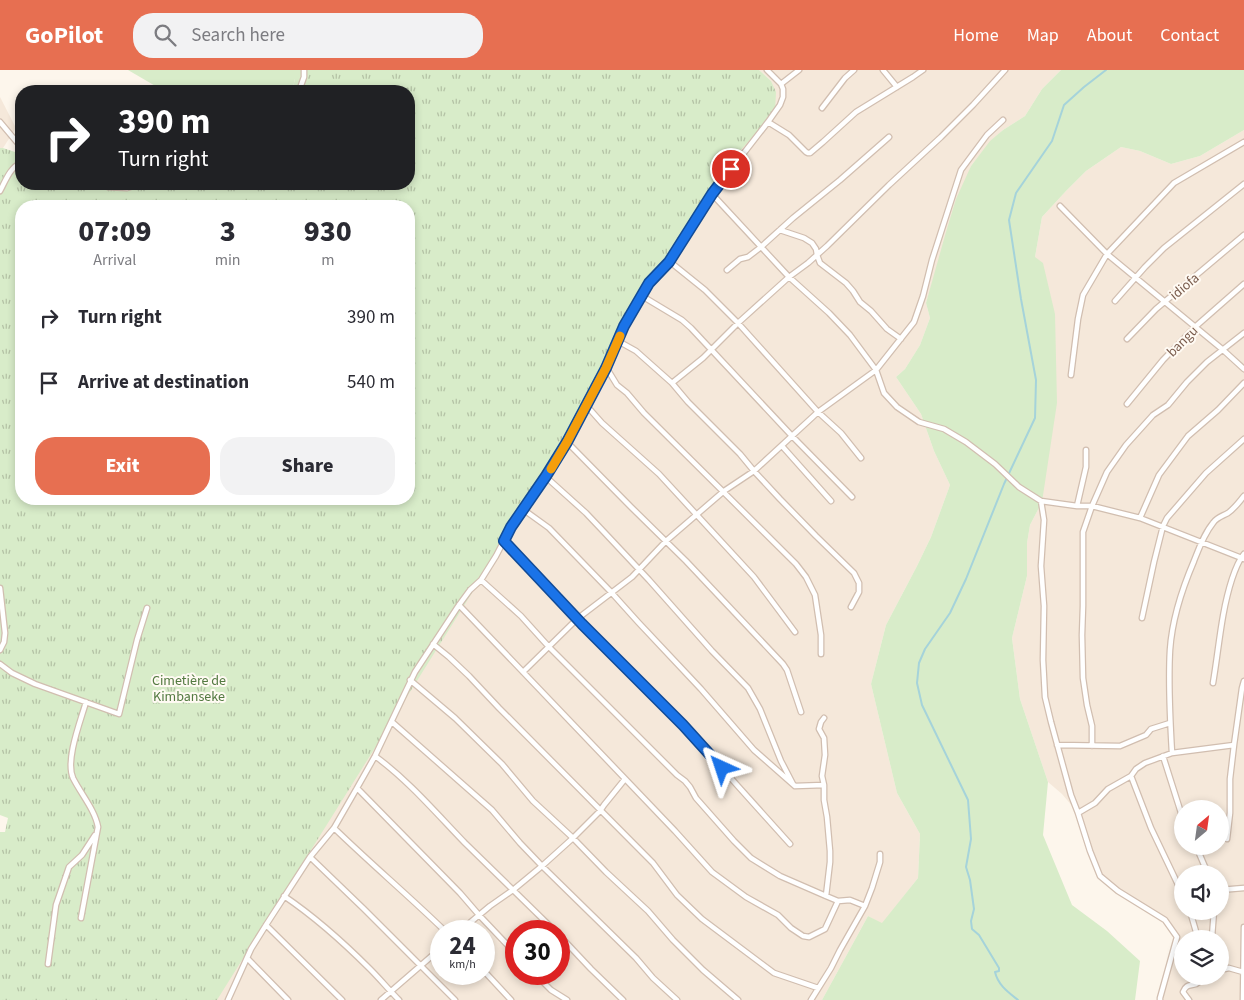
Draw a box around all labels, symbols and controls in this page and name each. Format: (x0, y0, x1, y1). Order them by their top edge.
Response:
search box (133, 13, 483, 58)
text: GoPilot (25, 18, 103, 53)
icon: search (151, 21, 179, 49)
text: Search here (191, 22, 285, 49)
text: Home (953, 23, 999, 48)
text: Map (1027, 23, 1059, 48)
text: About (1087, 23, 1132, 48)
text: Contact (1160, 23, 1219, 48)
text: 390 m (118, 97, 210, 147)
icon: right (35, 105, 100, 170)
text: Turn right (118, 143, 208, 175)
pin (710, 148, 752, 190)
icon: arrive (717, 155, 745, 183)
text: 07:09 (78, 210, 152, 253)
text: 3 (220, 210, 236, 253)
text: 930 (304, 210, 352, 253)
text: Arrival (93, 249, 136, 271)
text: min (215, 249, 241, 271)
text: m (321, 249, 334, 271)
street label: idiofa (1166, 268, 1204, 305)
icon: right (35, 304, 63, 332)
text: Turn right (78, 304, 162, 331)
text: 390 m (347, 304, 395, 331)
street label: bangu (1163, 322, 1203, 362)
icon: arrive (35, 369, 63, 397)
text: Arrive at destination (78, 369, 249, 396)
text: 540 m (347, 369, 395, 396)
button: Exit (35, 437, 210, 495)
button: Share (220, 437, 395, 495)
park label: Cimetière de Kimbanseke (152, 671, 226, 707)
position arrow (695, 741, 747, 793)
north arrow (1174, 800, 1229, 855)
map controls (1174, 800, 1229, 985)
button: sound (1174, 865, 1229, 920)
speed limit sign: 30 (505, 920, 570, 985)
text: 24 (449, 928, 476, 964)
button: layers (1174, 930, 1229, 985)
text: km/h (449, 956, 476, 973)

